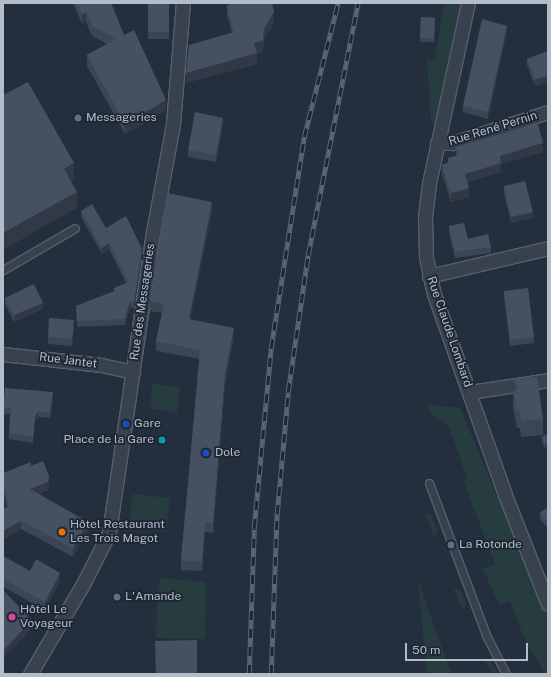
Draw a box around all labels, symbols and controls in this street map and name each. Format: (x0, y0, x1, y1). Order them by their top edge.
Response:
street label: Rue René Pernin (447, 109, 539, 149)
place label: Messageries (86, 111, 157, 125)
marker: Messageries (73, 113, 83, 123)
street label: Rue des Messageries (128, 242, 158, 362)
street label: Rue Claude Lombard (423, 275, 475, 389)
street label: Rue Jantet (38, 350, 98, 372)
place label: Gare (134, 417, 161, 431)
marker: Gare (121, 419, 131, 429)
place label: Place de la Gare (63, 433, 154, 447)
marker: Place de la Gare (157, 435, 167, 445)
place label: Dole (215, 446, 240, 460)
marker: Dole (200, 447, 212, 459)
place label: Hôtel Restaurant Les Trois Magot (70, 518, 165, 546)
marker: Hôtel Restaurant Les Trois Magot (57, 527, 67, 537)
place label: La Rotonde (459, 538, 522, 552)
marker: La Rotonde (446, 540, 456, 550)
place label: L'Amande (125, 590, 181, 604)
marker: L'Amande (112, 592, 122, 602)
place label: Hôtel Le Voyageur (20, 603, 73, 631)
marker: Hôtel Le Voyageur (7, 612, 17, 622)
scale bar (407, 635, 530, 661)
text: 50 m (412, 643, 440, 657)

